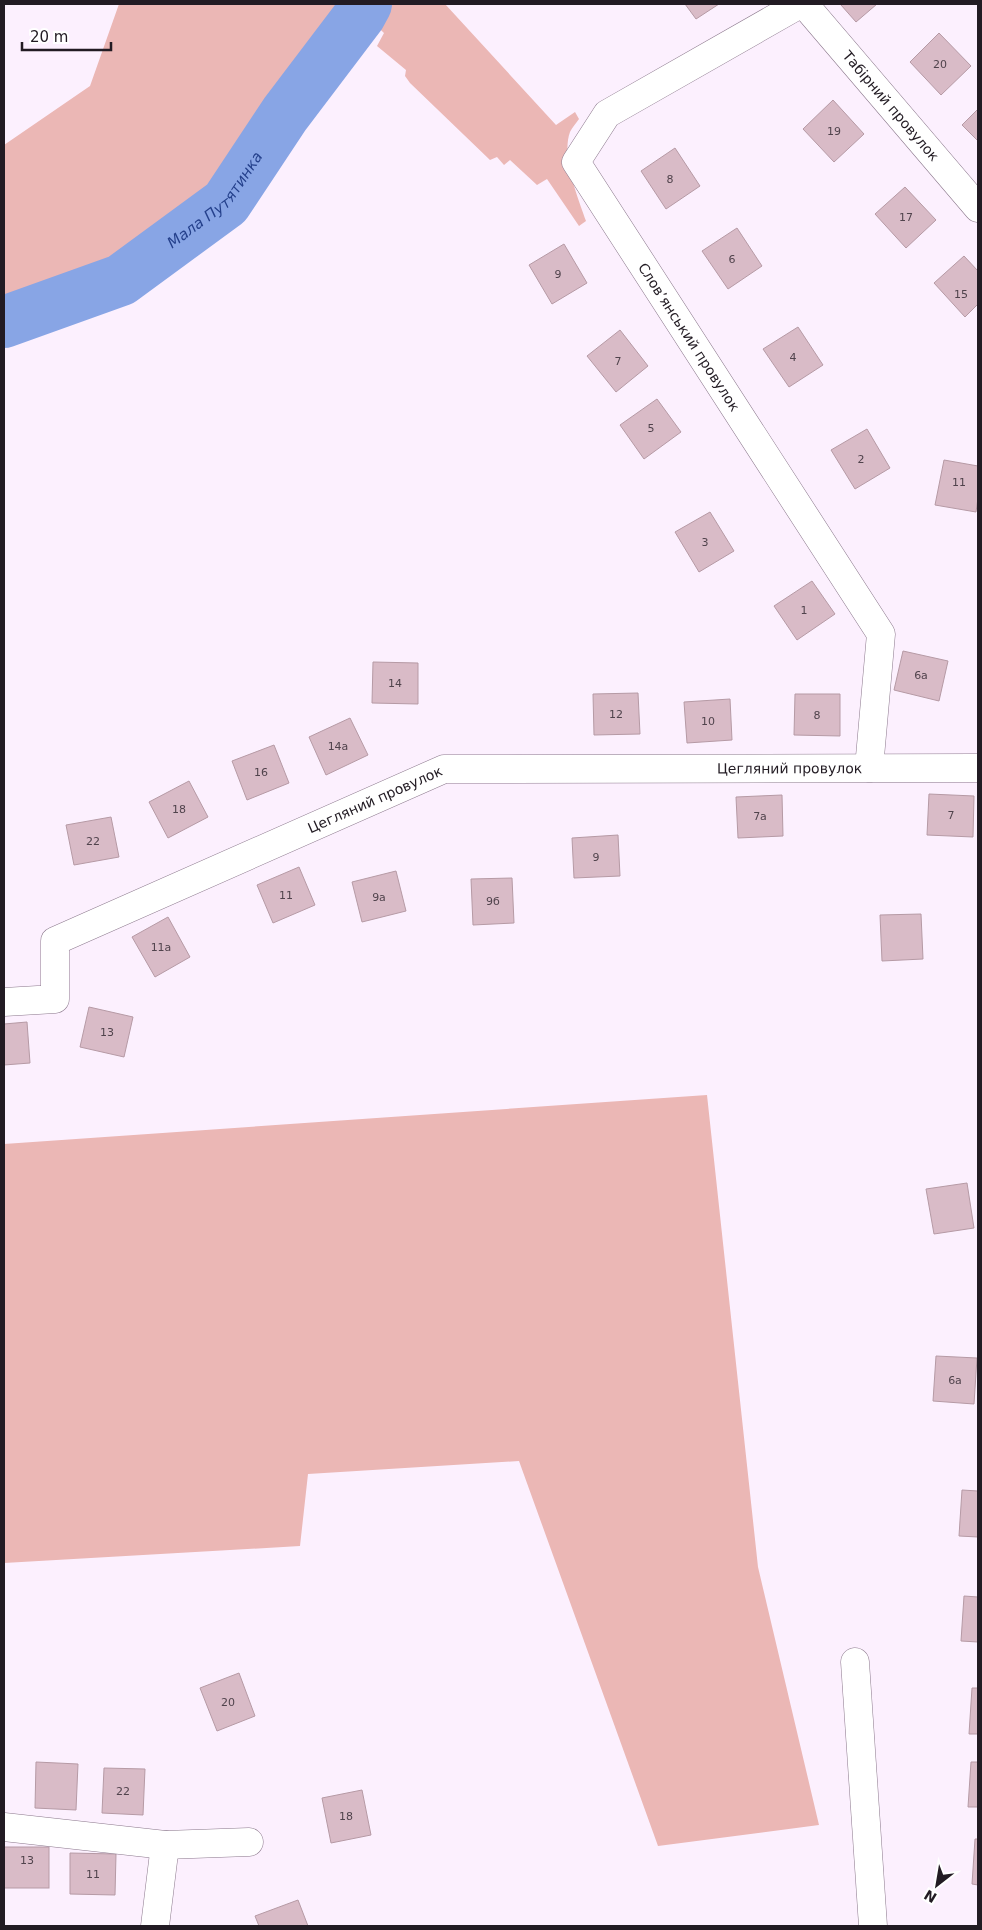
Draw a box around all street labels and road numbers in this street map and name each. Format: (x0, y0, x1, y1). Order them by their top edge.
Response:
street label: Табірний провулок (839, 47, 942, 164)
street label: Словʼянський провулок (635, 260, 743, 414)
street label: Цегляний провулок (717, 760, 862, 776)
street label: Цегляний провулок (305, 763, 445, 836)

